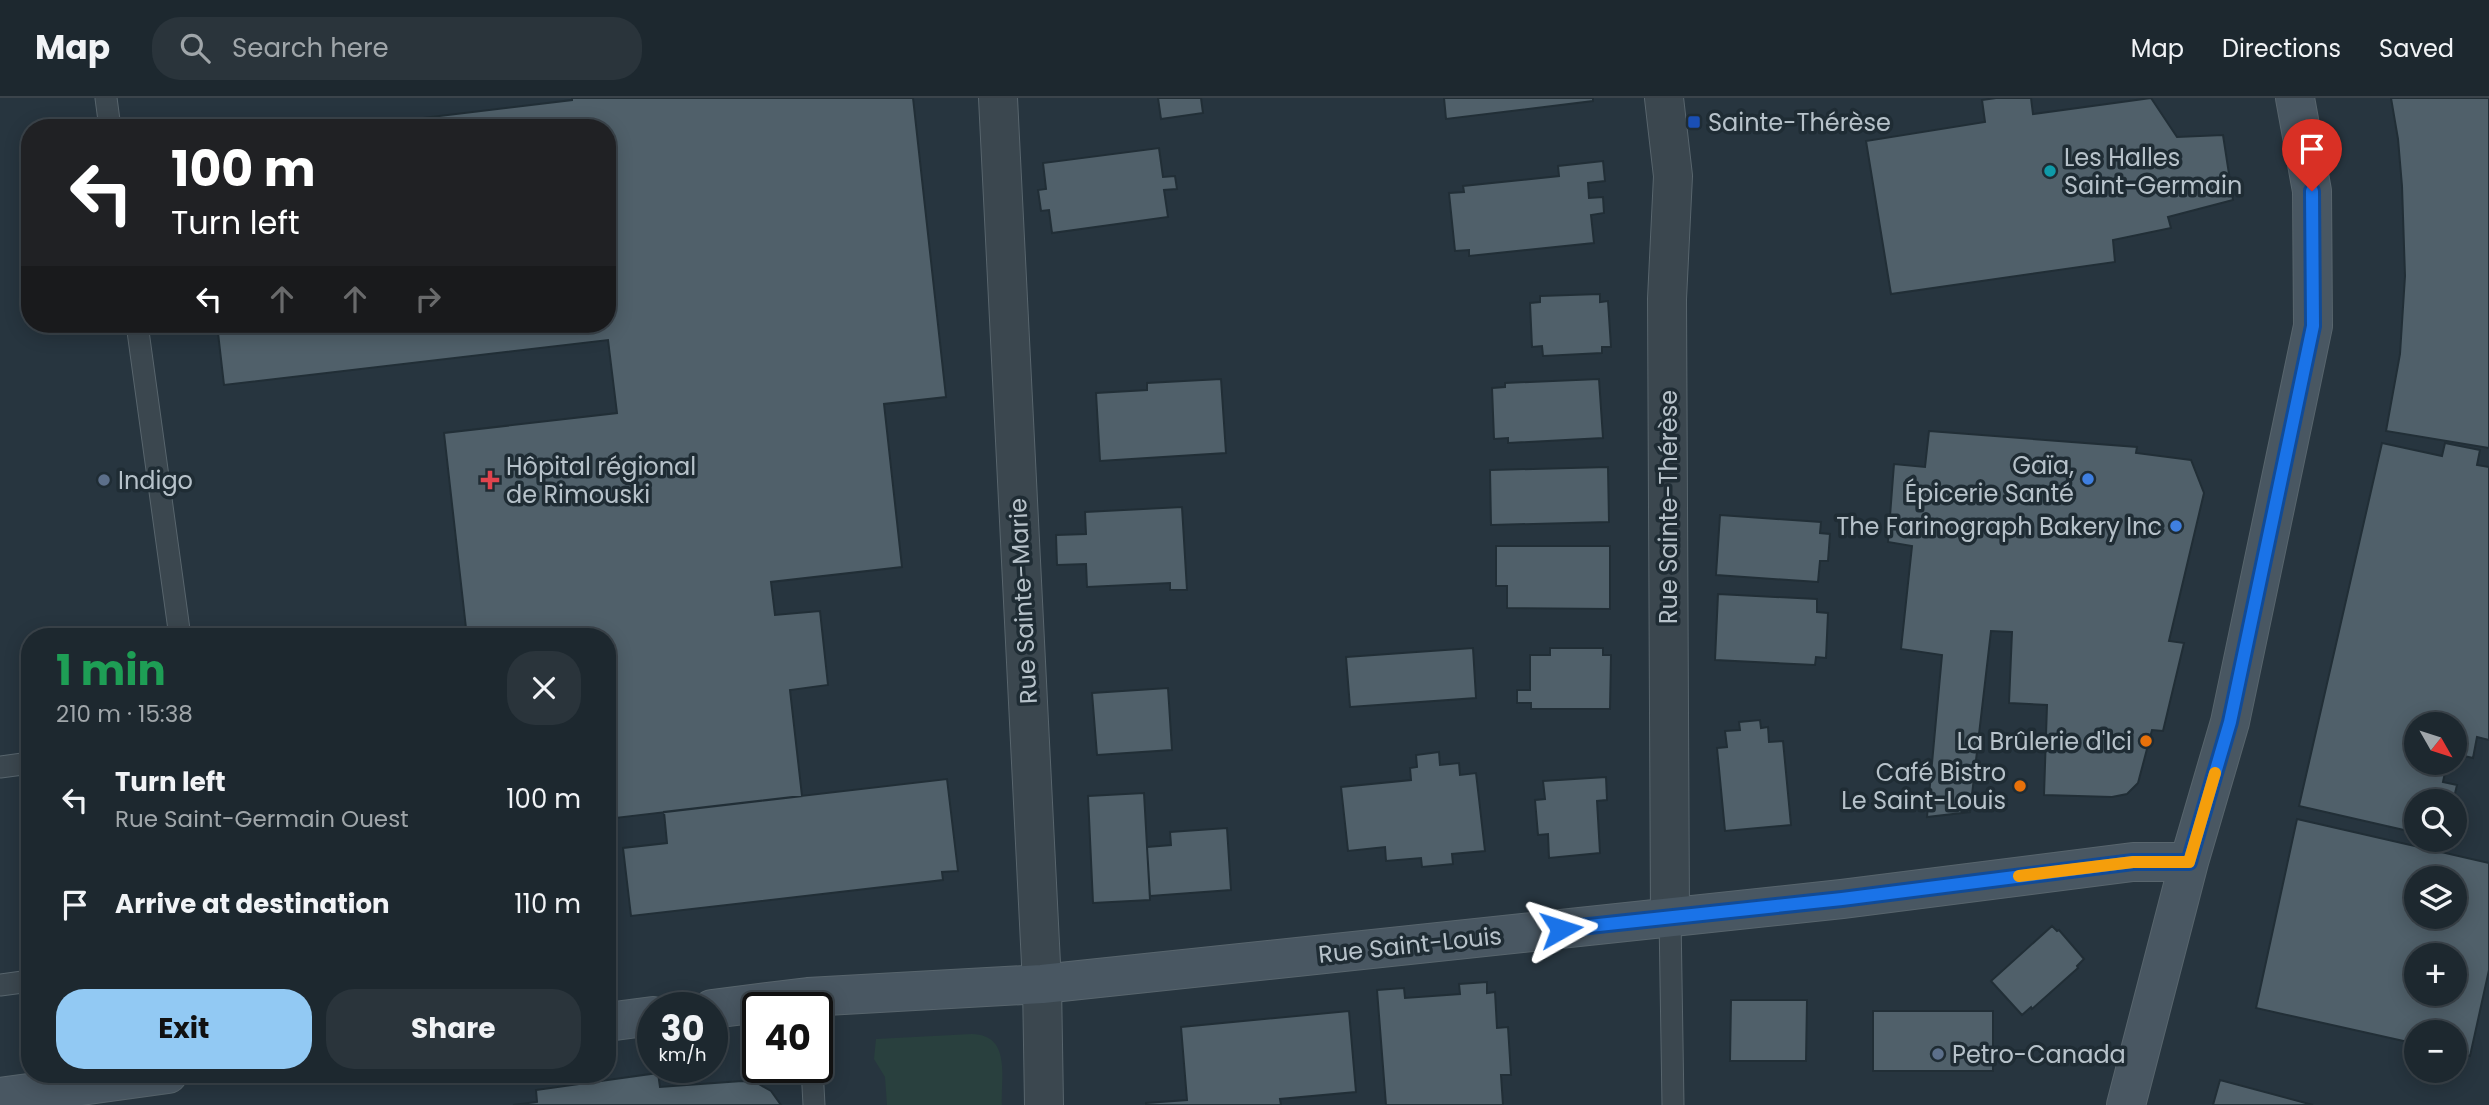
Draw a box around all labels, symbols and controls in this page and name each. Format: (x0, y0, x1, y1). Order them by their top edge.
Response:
search box (152, 17, 642, 80)
text: Map (35, 24, 110, 71)
icon: search (176, 29, 214, 67)
text: Search here (232, 30, 389, 66)
text: Map (2131, 32, 2184, 65)
text: Directions (2222, 32, 2341, 65)
text: Saved (2379, 32, 2454, 65)
place label: Sainte-Thérèse (1708, 106, 1891, 139)
marker: Sainte-Thérèse (1686, 114, 1702, 130)
pin (2282, 119, 2342, 191)
icon: arrive (2293, 130, 2331, 168)
text: 100 m (171, 135, 316, 203)
place label: Les Halles Saint-Germain (2064, 141, 2242, 202)
icon: left (56, 147, 147, 238)
marker: Les Halles Saint-Germain (2042, 163, 2058, 179)
text: Turn left (171, 200, 300, 245)
icon: left (190, 280, 228, 318)
icon: ahead (263, 280, 301, 318)
icon: ahead (336, 280, 374, 318)
icon: right (409, 280, 447, 318)
street label: Rue Sainte-Thérèse (1652, 390, 1685, 624)
place label: Gaïa, Épicerie Santé (1905, 449, 2074, 510)
place label: Hôpital régional de Rimouski (506, 450, 696, 511)
place label: Indigo (118, 464, 193, 497)
marker: Hôpital régional de Rimouski (480, 470, 500, 490)
marker: Gaïa, Épicerie Santé (2080, 471, 2096, 487)
marker: Indigo (96, 472, 112, 488)
street label: Rue Sainte-Marie (1001, 497, 1045, 705)
place label: The Farinograph Bakery Inc (1836, 510, 2162, 543)
marker: The Farinograph Bakery Inc (2168, 518, 2184, 534)
text: 1 min (56, 641, 166, 700)
button: close (507, 651, 581, 725)
text: 210 m · 15:38 (56, 698, 193, 730)
north arrow (2404, 712, 2468, 775)
map controls (2404, 712, 2467, 1083)
place label: La Brûlerie d'Ici (1957, 725, 2132, 758)
marker: La Brûlerie d'Ici (2138, 733, 2154, 749)
place label: Café Bistro Le Saint-Louis (1841, 756, 2006, 817)
text: Turn left (115, 764, 226, 800)
marker: Café Bistro Le Saint-Louis (2012, 778, 2028, 794)
icon: left (56, 781, 94, 819)
text: 100 m (506, 781, 581, 817)
button: search (2404, 789, 2467, 852)
text: Rue Saint-Germain Ouest (115, 803, 409, 835)
button: layers (2404, 866, 2467, 929)
icon: arrive (56, 886, 94, 924)
text: Arrive at destination (115, 886, 390, 922)
text: 110 m (514, 886, 581, 922)
position arrow (1524, 892, 1598, 966)
street label: Rue Saint-Louis (1317, 919, 1503, 971)
button: + (2404, 943, 2467, 1006)
button: Exit (56, 989, 312, 1069)
button: Share (326, 989, 581, 1069)
speed limit sign: 40 (742, 992, 833, 1083)
text: 30 (661, 1004, 705, 1053)
button: − (2404, 1020, 2467, 1083)
place label: Petro-Canada (1952, 1038, 2126, 1071)
text: km/h (659, 1042, 706, 1067)
marker: Petro-Canada (1930, 1046, 1946, 1062)

